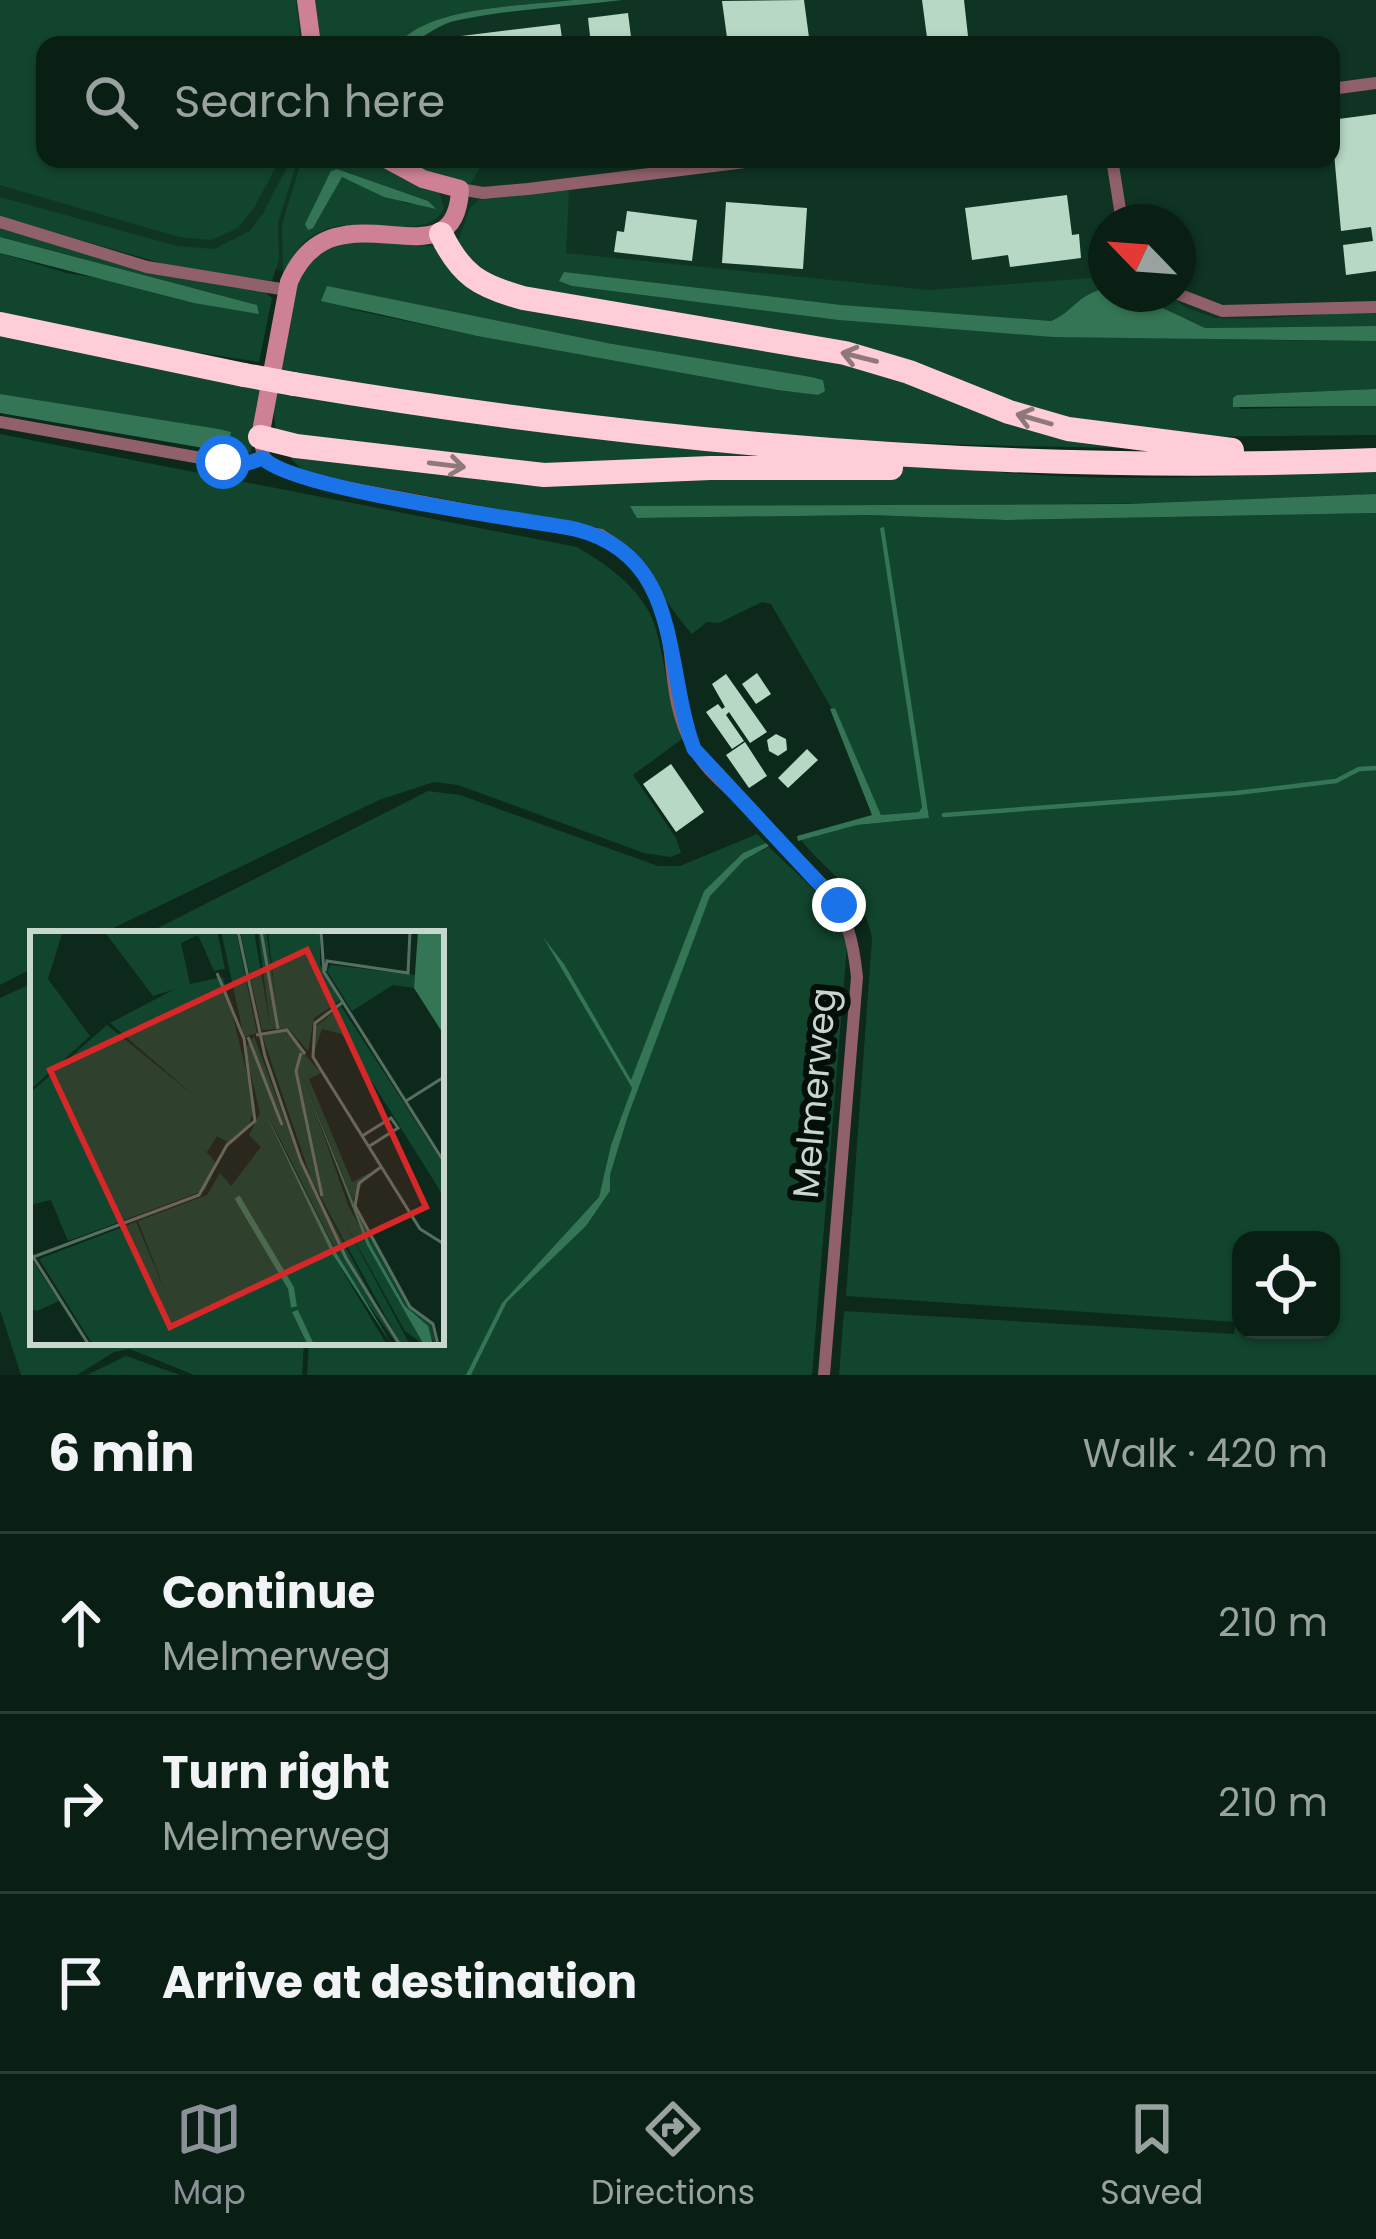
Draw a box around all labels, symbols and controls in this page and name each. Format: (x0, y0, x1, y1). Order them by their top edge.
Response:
search box (36, 36, 1340, 168)
icon: search (78, 69, 144, 135)
text: Search here (174, 70, 445, 133)
north arrow (1088, 204, 1196, 312)
one-way arrow (841, 345, 879, 367)
one-way arrow (1015, 407, 1053, 429)
route start (196, 435, 250, 489)
one-way arrow (427, 454, 466, 476)
route end (812, 878, 866, 932)
inset map (30, 931, 444, 1345)
street label: Melmerweg (780, 986, 849, 1200)
map controls (1232, 1231, 1340, 1339)
button: locate (1232, 1231, 1340, 1339)
text: 6 min (48, 1417, 195, 1489)
text: Walk · 420 m (1083, 1426, 1328, 1481)
text: Continue (162, 1561, 375, 1624)
icon: ahead (48, 1590, 114, 1656)
text: 210 m (1218, 1595, 1328, 1650)
text: Melmerweg (162, 1629, 391, 1684)
text: Turn right (162, 1741, 390, 1804)
icon: right (48, 1770, 114, 1836)
text: 210 m (1218, 1775, 1328, 1830)
text: Melmerweg (162, 1809, 391, 1864)
icon: arrive (48, 1950, 114, 2016)
text: Arrive at destination (162, 1951, 637, 2014)
tab: Map (173, 2096, 246, 2218)
tab: Directions (591, 2096, 755, 2218)
tab: Saved (1100, 2096, 1203, 2218)

